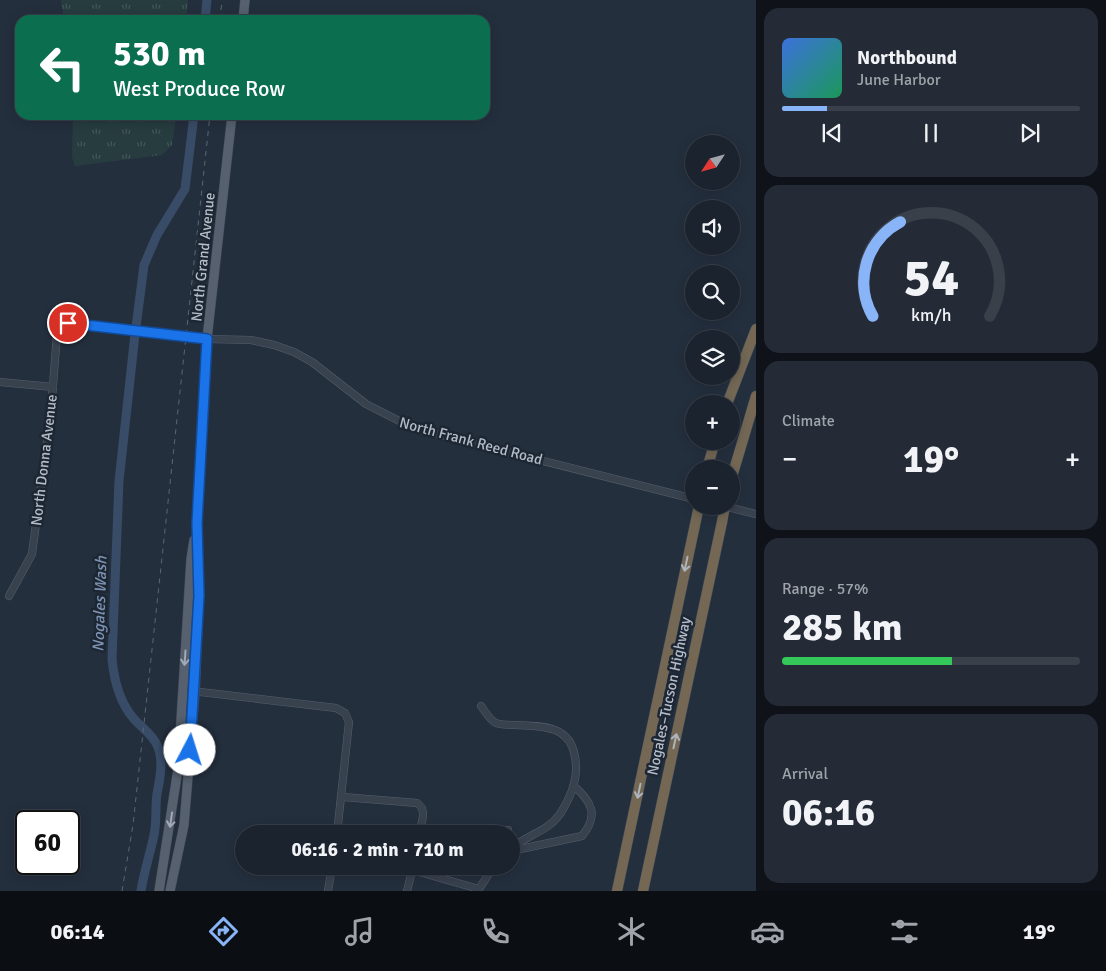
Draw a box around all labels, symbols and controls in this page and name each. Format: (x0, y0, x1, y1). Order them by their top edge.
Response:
text: 530 m (113, 32, 206, 75)
icon: left (30, 35, 95, 100)
text: Northbound (857, 46, 957, 70)
text: June Harbor (857, 70, 941, 90)
text: West Produce Row (113, 75, 285, 102)
icon: previous (818, 119, 846, 147)
icon: pause (917, 119, 945, 147)
icon: next (1016, 119, 1044, 147)
north arrow (685, 135, 740, 190)
map controls (685, 135, 740, 515)
street label: North Grand Avenue (187, 192, 219, 322)
button: sound (685, 200, 740, 255)
text: 54 (903, 246, 959, 310)
button: search (685, 265, 740, 320)
pin (47, 302, 89, 344)
text: km/h (911, 304, 951, 326)
icon: arrive (54, 309, 82, 337)
button: layers (685, 330, 740, 385)
street label: North Donna Avenue (27, 393, 61, 527)
button: + (685, 395, 740, 450)
text: Climate (782, 411, 835, 431)
street label: North Frank Reed Road (398, 413, 544, 469)
text: 19° (903, 436, 959, 483)
text: − (782, 442, 797, 476)
text: + (1065, 442, 1080, 476)
button: − (685, 460, 740, 515)
water label: Nogales Wash (88, 555, 112, 652)
one-way arrow (681, 555, 690, 571)
text: Range · 57% (782, 579, 868, 599)
text: 285 km (782, 604, 903, 651)
street label: Nogales–Tucson Highway (643, 615, 695, 777)
one-way arrow (180, 650, 189, 666)
position arrow (163, 723, 215, 775)
one-way arrow (671, 733, 681, 749)
text: Arrival (782, 764, 828, 784)
one-way arrow (633, 783, 643, 799)
text: 06:16 (782, 789, 875, 836)
speed limit sign: 60 (15, 810, 80, 875)
one-way arrow (166, 812, 176, 828)
text: 06:16 · 2 min · 710 m (291, 838, 464, 862)
icon: directions (206, 914, 241, 949)
icon: music (342, 914, 377, 949)
icon: phone (478, 914, 513, 949)
icon: climate (614, 914, 649, 949)
icon: car (750, 914, 785, 949)
icon: filters (887, 914, 922, 949)
text: 06:14 (51, 918, 105, 945)
text: 19° (1023, 918, 1055, 945)

